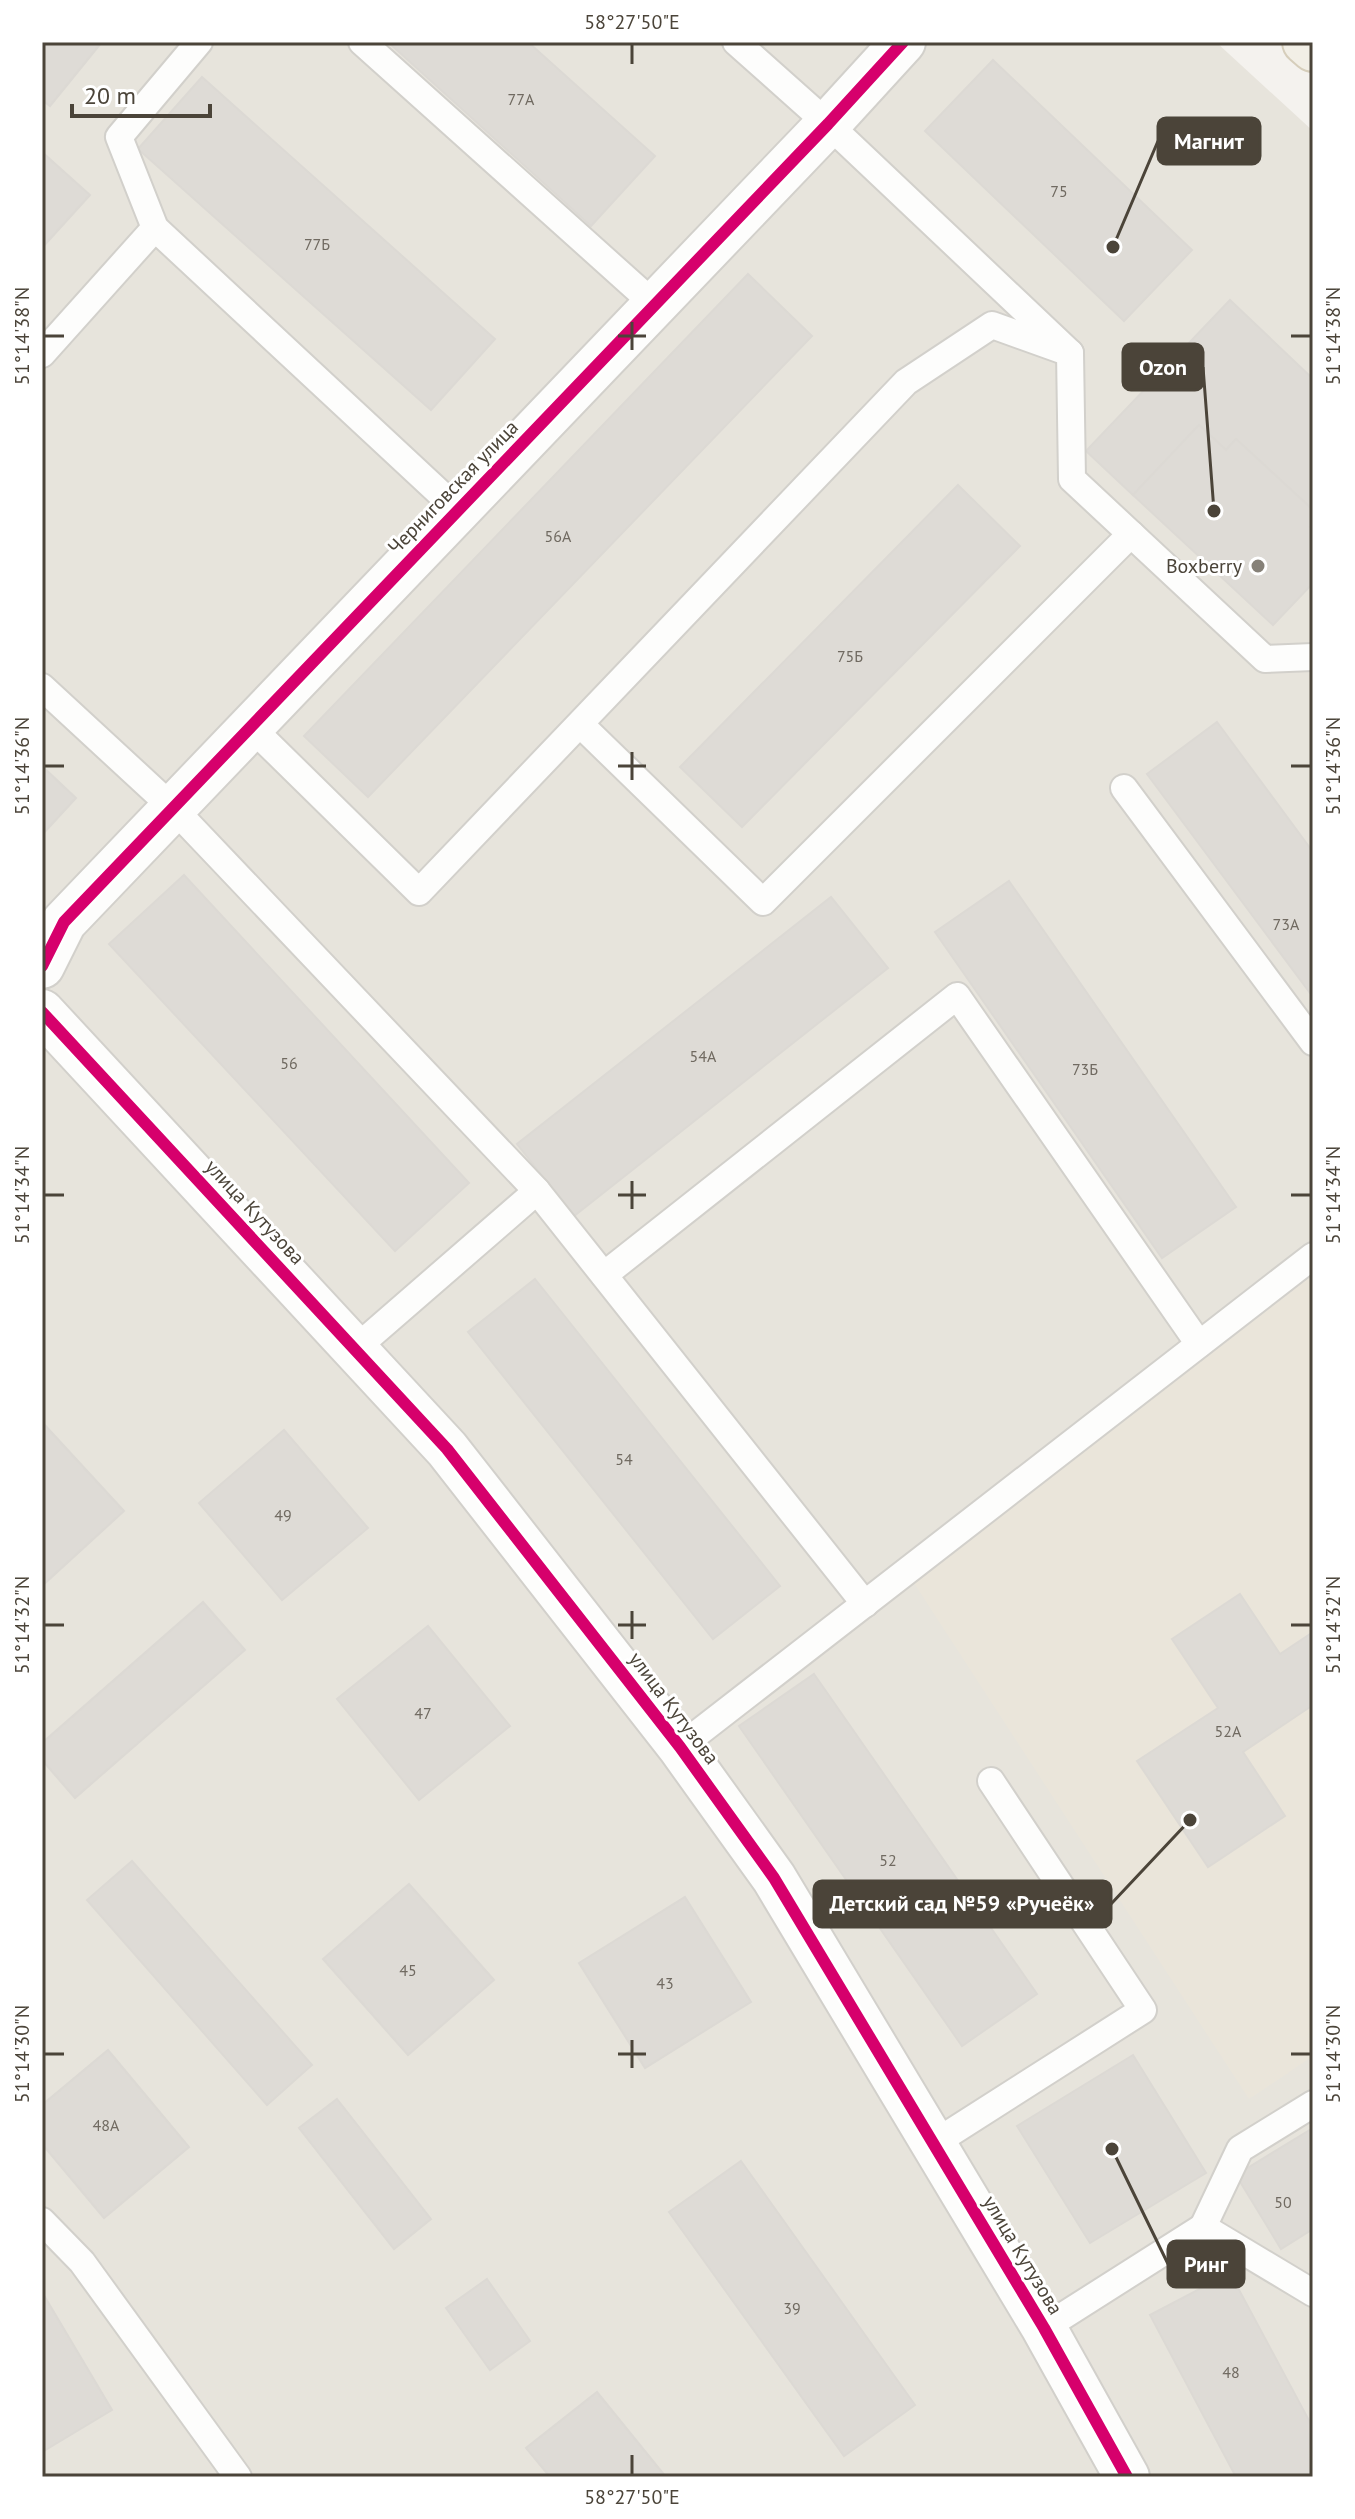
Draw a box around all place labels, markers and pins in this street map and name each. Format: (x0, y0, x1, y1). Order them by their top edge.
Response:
callout: Магнит (1158, 118, 1260, 164)
callout: Ozon (1123, 344, 1203, 390)
place label: Boxberry (1166, 553, 1243, 579)
marker: Boxberry (1249, 557, 1267, 575)
callout: Детский сад №59 «Ручеёк» (814, 1881, 1111, 1927)
callout: Ринг (1168, 2241, 1244, 2287)

